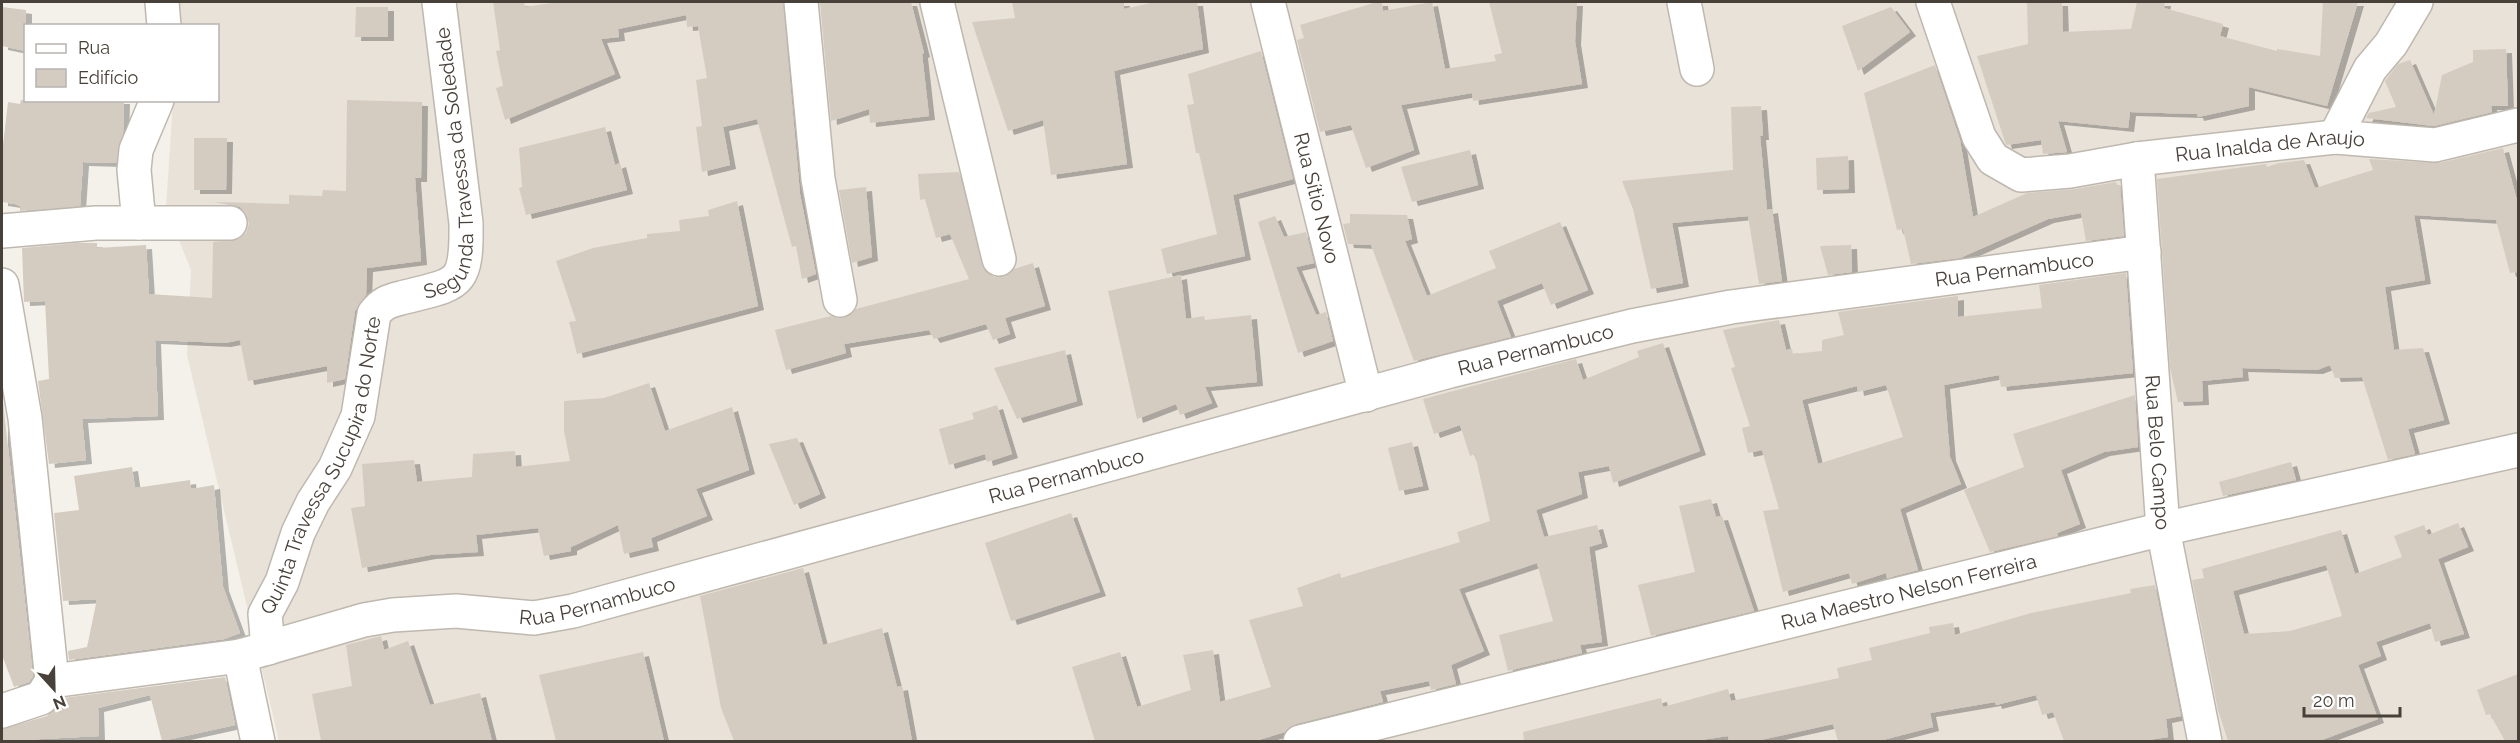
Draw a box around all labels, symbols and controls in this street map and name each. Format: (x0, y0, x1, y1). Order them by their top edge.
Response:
legend (24, 24, 219, 102)
street label: Segunda Travessa da Soledade (421, 26, 478, 304)
text: Rua (78, 37, 110, 58)
text: Edifício (78, 67, 138, 88)
street label: Rua Inalda de Araujo (2174, 125, 2366, 167)
street label: Rua Sítio Novo (1289, 130, 1345, 266)
street label: Rua Pernambuco (1934, 247, 2095, 292)
street label: Quinta Travessa Sucupira do Norte (255, 314, 386, 618)
street label: Rua Pernambuco (1455, 319, 1616, 381)
street label: Rua Belo Campo (2140, 374, 2175, 531)
street label: Rua Pernambuco (986, 443, 1147, 509)
street label: Rua Maestro Nelson Ferreira (1778, 549, 2039, 635)
street label: Rua Pernambuco (518, 572, 678, 630)
north arrow (24, 659, 84, 719)
scale bar (2304, 680, 2400, 718)
text: 20 m (2313, 690, 2355, 711)
text: N (50, 691, 69, 714)

